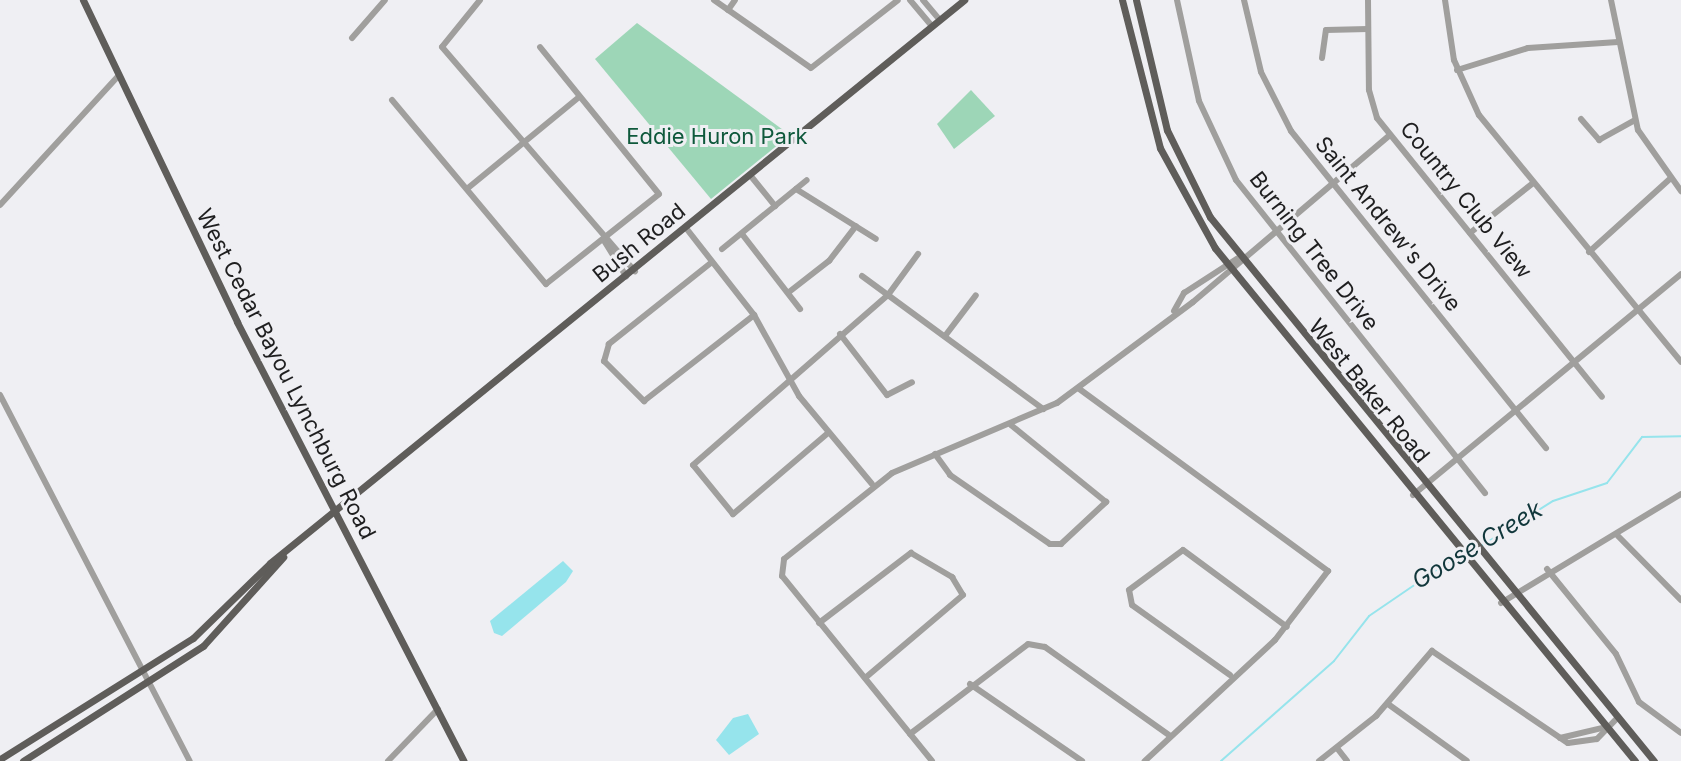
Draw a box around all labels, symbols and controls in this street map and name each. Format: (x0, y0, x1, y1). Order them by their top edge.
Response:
street label: Country Club View (1394, 116, 1538, 284)
park label: Eddie Huron Park (626, 124, 808, 150)
street label: Saint Andrew's Drive (1309, 131, 1467, 317)
street label: Burning Tree Drive (1244, 166, 1384, 336)
street label: Bush Road (587, 198, 691, 288)
street label: West Cedar Bayou Lynchburg Road (191, 204, 381, 544)
street label: West Baker Road (1303, 314, 1435, 468)
water label: Goose Creek (1407, 495, 1547, 595)

